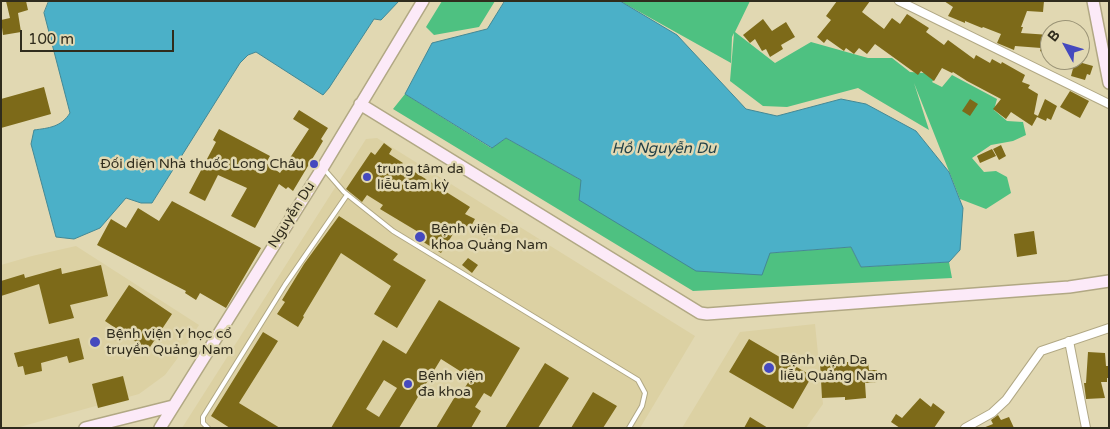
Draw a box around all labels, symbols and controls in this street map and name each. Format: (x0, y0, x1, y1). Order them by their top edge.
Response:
scale bar (22, 20, 176, 52)
north arrow (1040, 20, 1090, 70)
text: B (1044, 27, 1063, 45)
text: 100 m (28, 30, 74, 48)
water label: Hồ Nguyễn Du (612, 140, 716, 158)
place label: Đối diện Nhà thuốc Long Châu (100, 156, 304, 172)
marker: Đối diện Nhà thuốc Long Châu (308, 158, 320, 170)
place label: trung tâm da liễu tam kỳ (377, 161, 464, 193)
marker: trung tâm da liễu tam kỳ (361, 171, 373, 183)
street label: Nguyễn Du (265, 179, 319, 251)
place label: Bệnh viện Đa khoa Quảng Nam (431, 221, 548, 253)
marker: Bệnh viện Đa khoa Quảng Nam (413, 230, 427, 244)
place label: Bệnh viện Y học cổ truyền Quảng Nam (106, 326, 233, 358)
marker: Bệnh viện Y học cổ truyền Quảng Nam (88, 335, 102, 349)
place label: Bệnh viện Da liễu Quảng Nam (780, 352, 888, 384)
marker: Bệnh viện Da liễu Quảng Nam (762, 361, 776, 375)
place label: Bệnh viện đa khoa (418, 368, 484, 401)
marker: Bệnh viện đa khoa (402, 378, 414, 390)

